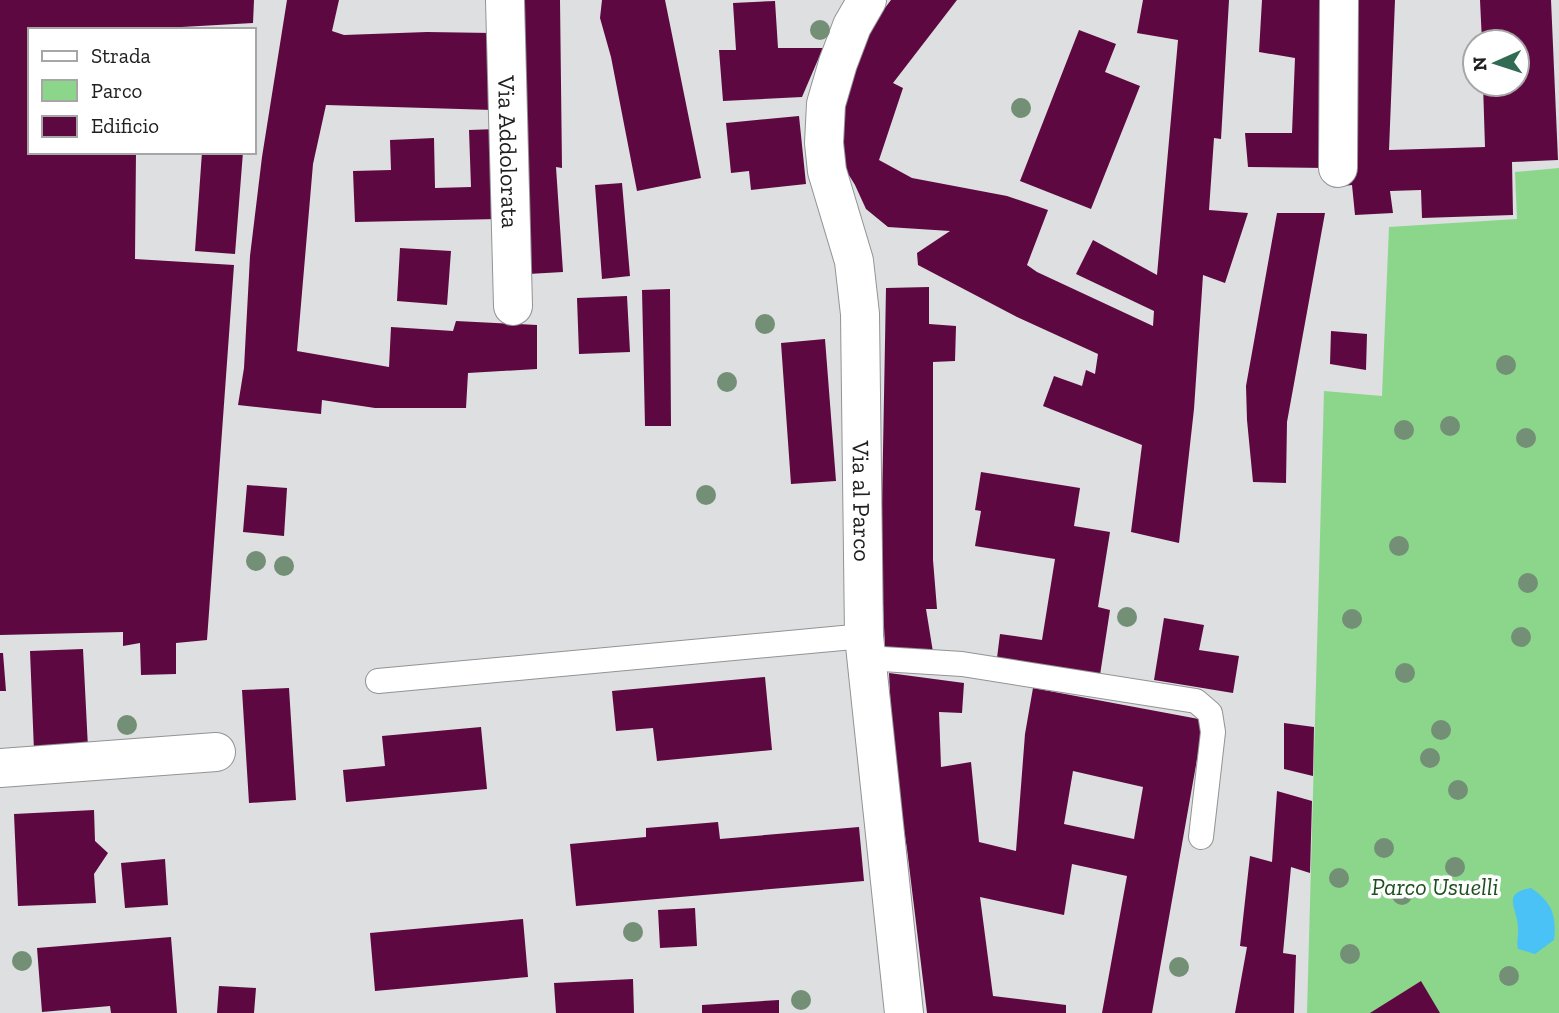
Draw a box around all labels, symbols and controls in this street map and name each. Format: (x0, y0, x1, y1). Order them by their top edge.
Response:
legend (28, 28, 256, 154)
north arrow (1461, 28, 1531, 98)
text: Strada (91, 43, 151, 68)
text: N (1468, 56, 1491, 72)
street label: Via Addolorata (492, 74, 525, 229)
text: Parco (91, 78, 142, 103)
text: Edificio (91, 113, 159, 138)
street label: Via al Parco (847, 439, 878, 562)
park label: Parco Usuelli (1371, 872, 1499, 901)

